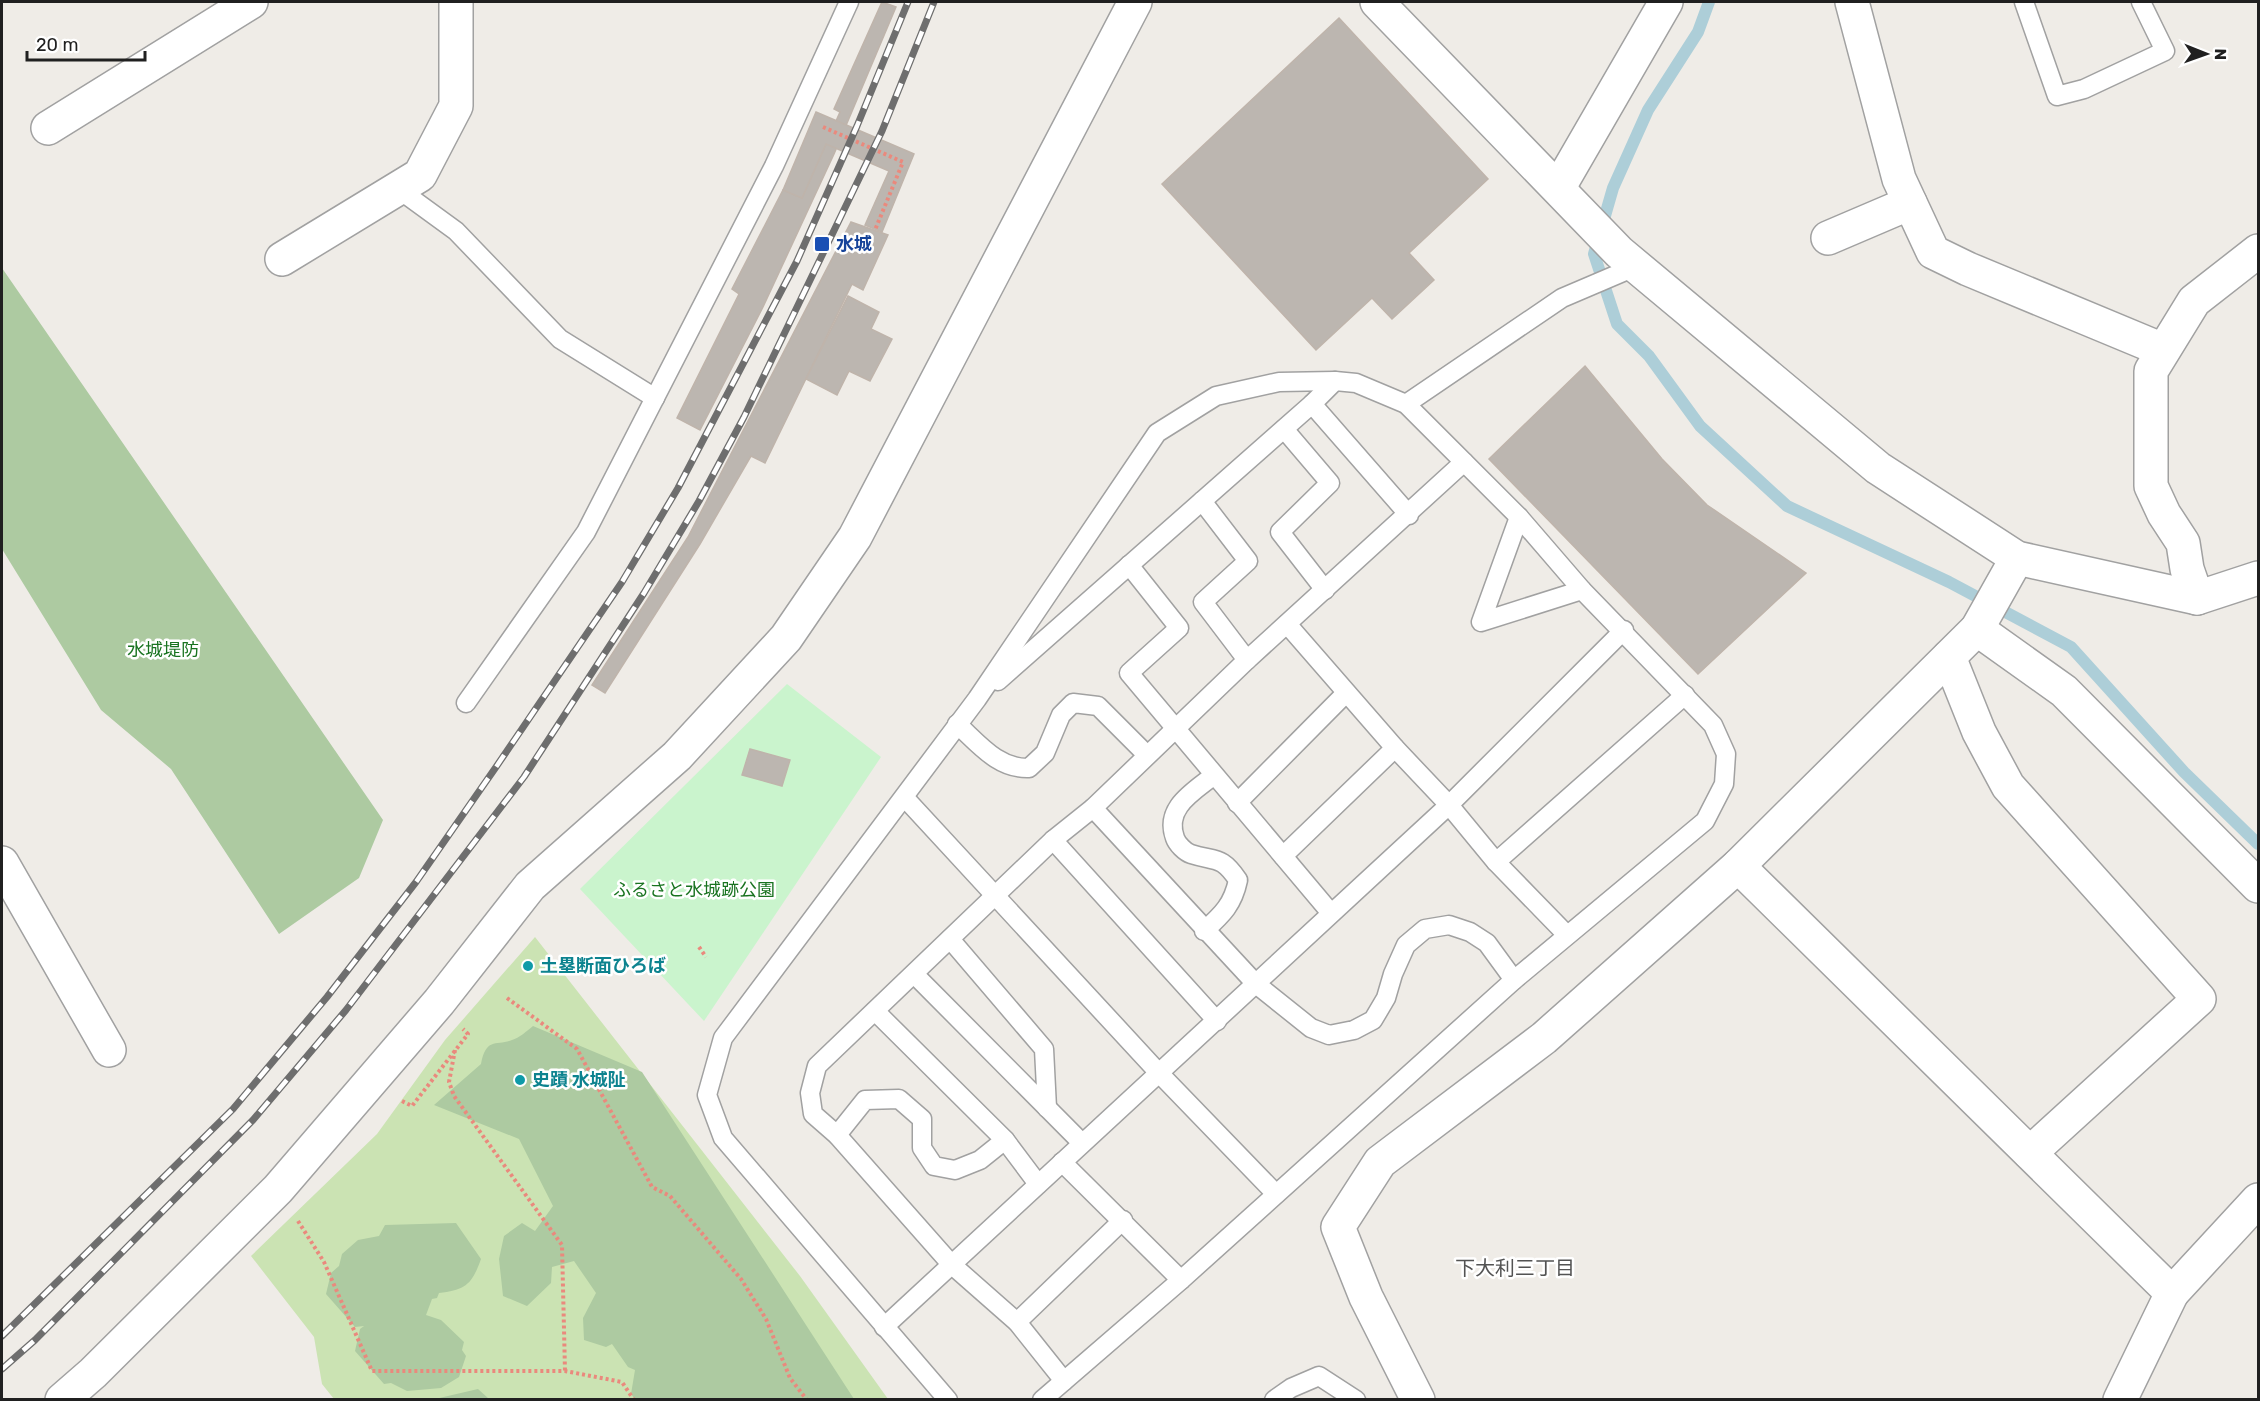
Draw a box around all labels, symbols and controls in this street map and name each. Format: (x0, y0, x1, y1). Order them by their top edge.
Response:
scale bar (27, 24, 146, 62)
north arrow (2176, 24, 2236, 84)
text: 20 m (36, 34, 78, 56)
text: N (2211, 48, 2230, 60)
place label: 水城 (836, 233, 872, 255)
marker: 水城 (813, 235, 831, 253)
park label: 水城堤防 (127, 639, 199, 661)
park label: ふるさと水城跡公園 (613, 879, 775, 901)
place label: 土塁断面ひろば (540, 955, 666, 977)
marker: 土塁断面ひろば (521, 959, 535, 973)
place label: 史蹟 水城阯 (532, 1069, 626, 1091)
marker: 史蹟 水城阯 (513, 1073, 527, 1087)
district label: 下大利三丁目 (1455, 1256, 1575, 1280)

